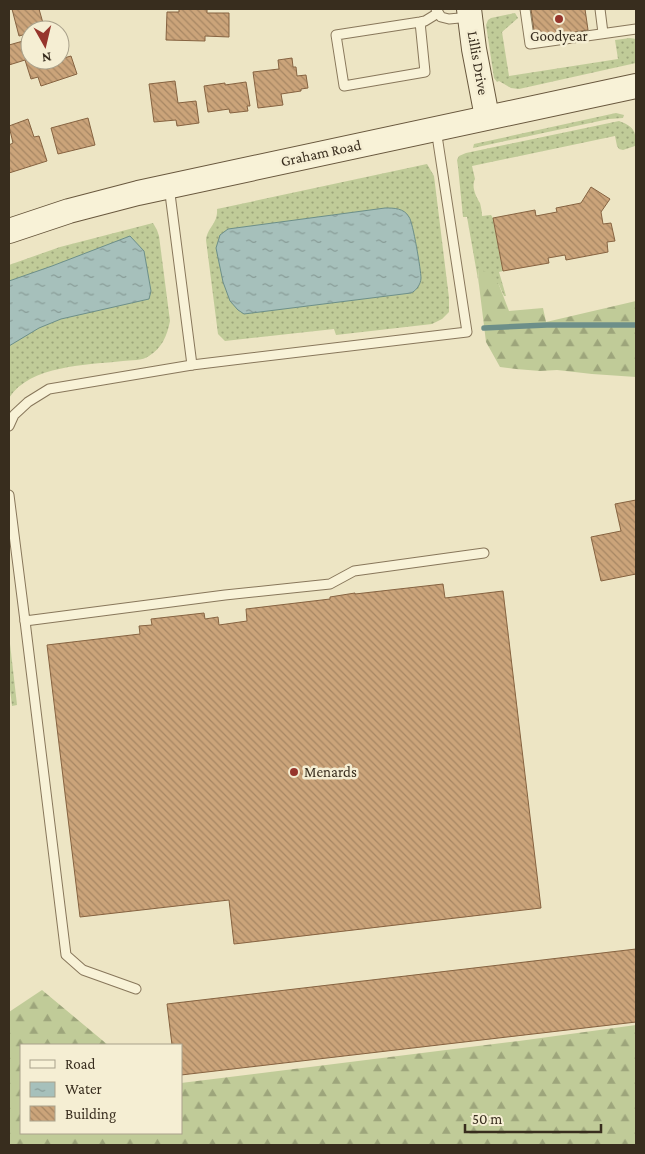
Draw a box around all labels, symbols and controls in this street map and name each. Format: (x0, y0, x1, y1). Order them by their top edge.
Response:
marker: Goodyear (553, 13, 565, 25)
north arrow (20, 20, 70, 70)
place label: Goodyear (530, 28, 589, 45)
street label: Lillis Drive (465, 30, 492, 97)
text: N (41, 49, 53, 67)
street label: Graham Road (279, 137, 363, 169)
place label: Menards (304, 764, 357, 780)
marker: Menards (288, 766, 300, 778)
legend (20, 1044, 182, 1134)
text: Road (65, 1056, 96, 1072)
text: Water (65, 1081, 102, 1097)
scale bar (465, 1102, 601, 1134)
text: Building (65, 1106, 116, 1123)
text: 50 m (472, 1111, 502, 1127)

